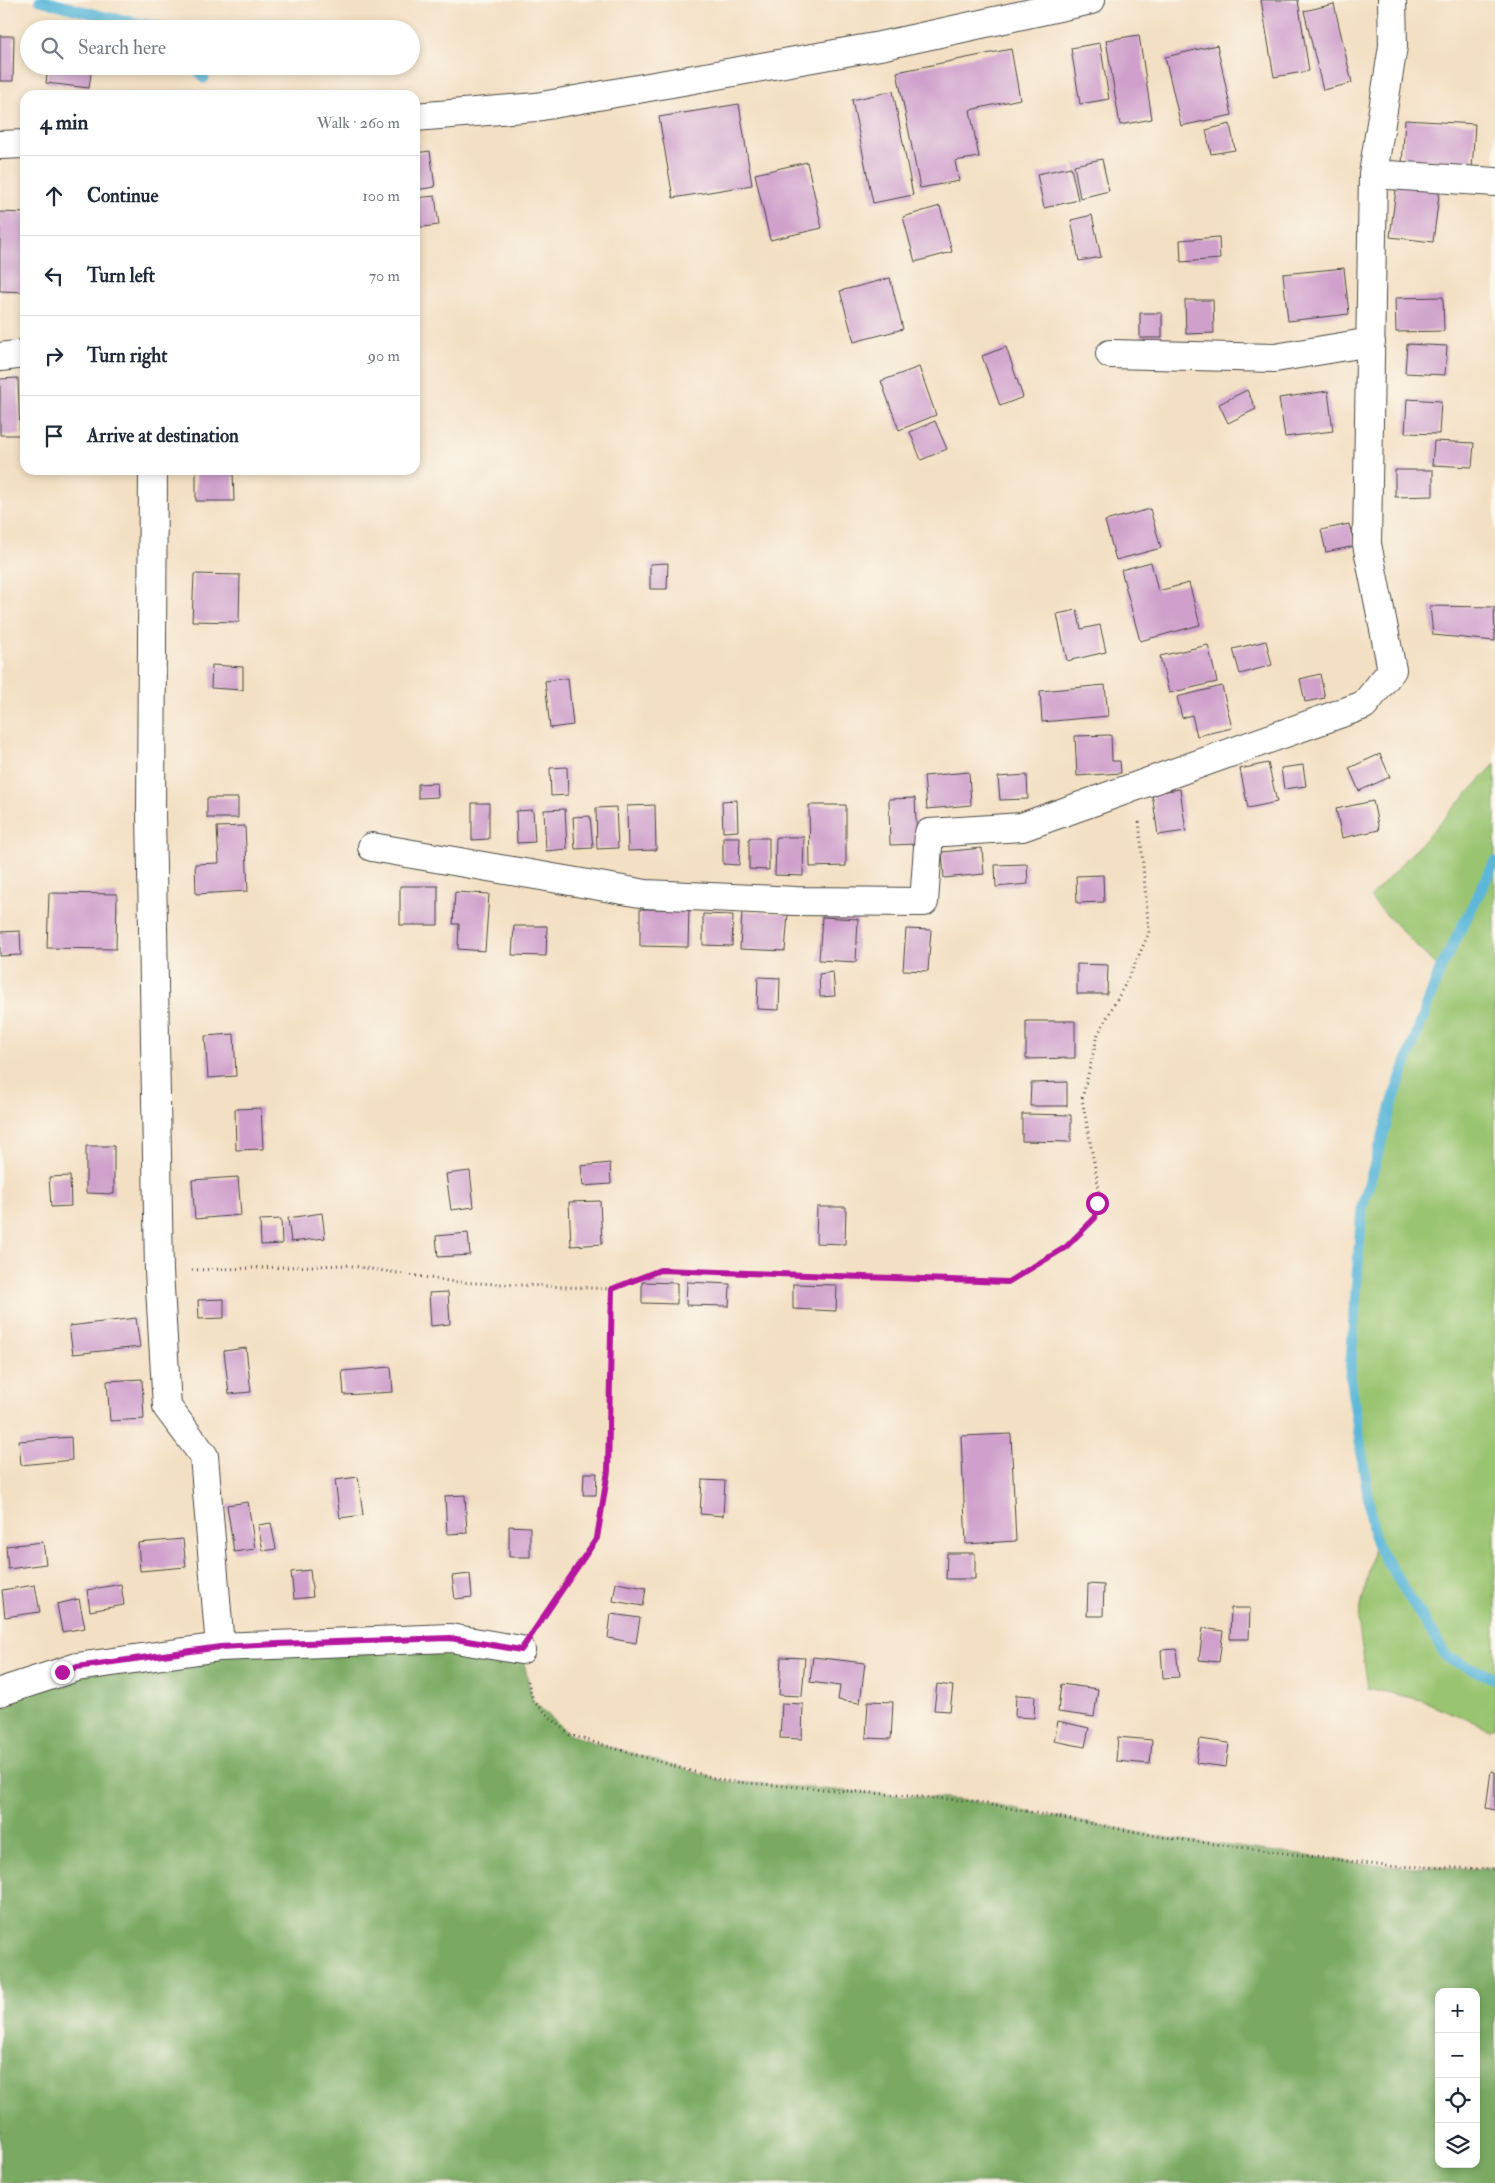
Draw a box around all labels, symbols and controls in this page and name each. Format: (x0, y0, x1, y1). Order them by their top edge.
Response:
search box (20, 20, 420, 75)
icon: search (38, 34, 66, 62)
text: Search here (78, 36, 166, 60)
text: 4 min (40, 109, 88, 136)
text: Walk · 260 m (317, 113, 400, 133)
icon: ahead (40, 182, 68, 210)
text: Continue (87, 184, 158, 208)
text: 100 m (362, 186, 400, 206)
icon: left (40, 262, 68, 290)
text: Turn left (87, 264, 155, 288)
text: 70 m (369, 266, 400, 286)
icon: right (40, 342, 68, 370)
text: Turn right (87, 344, 167, 368)
text: 90 m (368, 346, 400, 366)
icon: arrive (40, 422, 68, 450)
text: Arrive at destination (87, 424, 239, 448)
route start (1086, 1192, 1109, 1215)
route end (51, 1661, 74, 1684)
map controls (1435, 1988, 1480, 2168)
button: + (1435, 1988, 1480, 2033)
button: − (1435, 2033, 1480, 2078)
button: locate (1435, 2078, 1480, 2123)
button: layers (1435, 2123, 1480, 2168)

